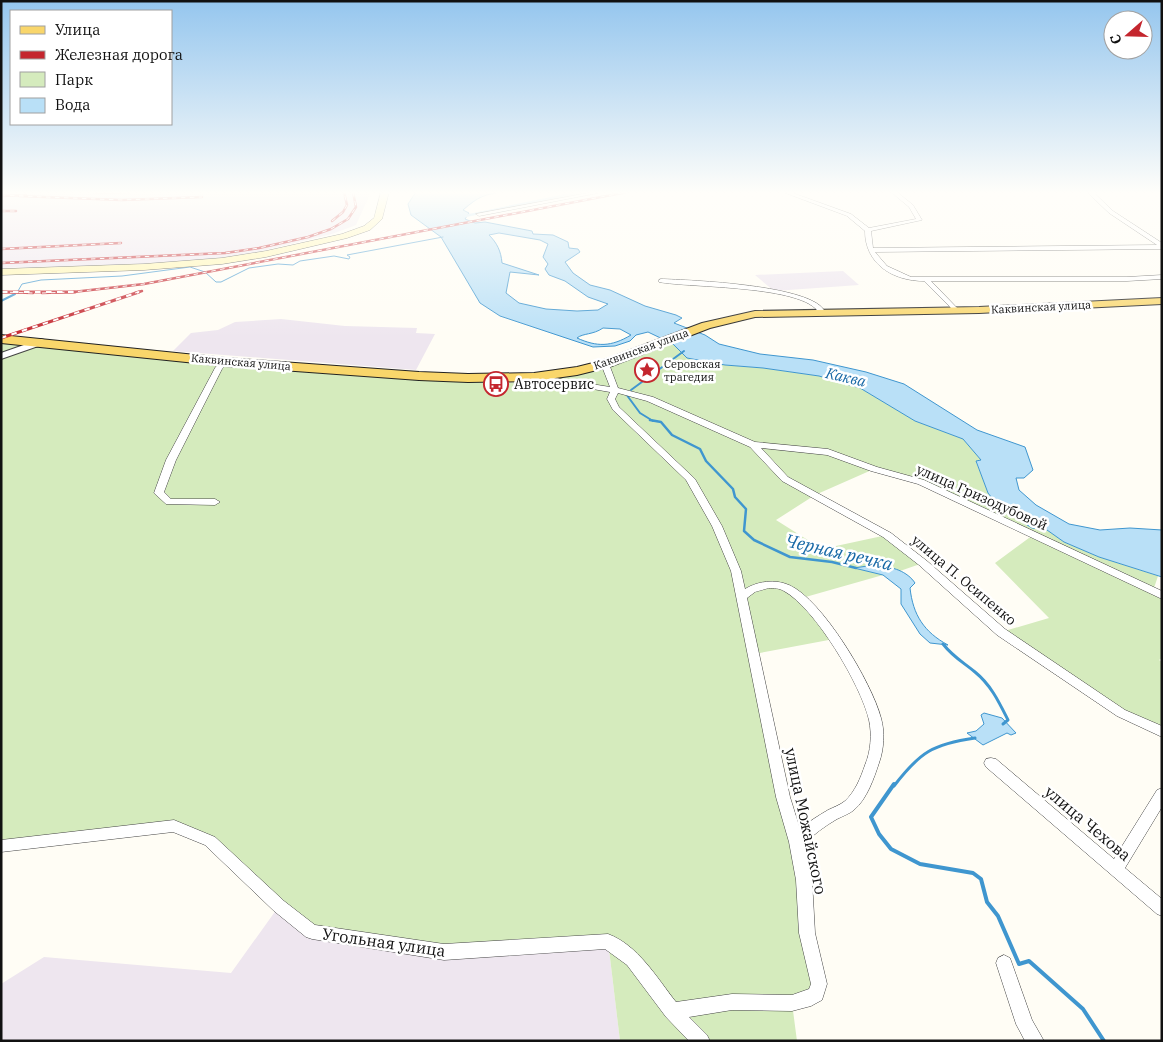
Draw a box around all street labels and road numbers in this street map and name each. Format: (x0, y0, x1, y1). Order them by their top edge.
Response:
street label: Каквинская улица (991, 297, 1091, 317)
street label: Каквинская улица (592, 325, 690, 373)
street label: Каквинская улица (191, 351, 291, 373)
street label: улица Гризодубовой (914, 460, 1050, 534)
street label: улица П. Осипенко (908, 531, 1020, 629)
street label: улица Можайского (781, 746, 831, 896)
street label: улица Чехова (1041, 781, 1135, 865)
street label: Угольная улица (321, 923, 447, 961)

